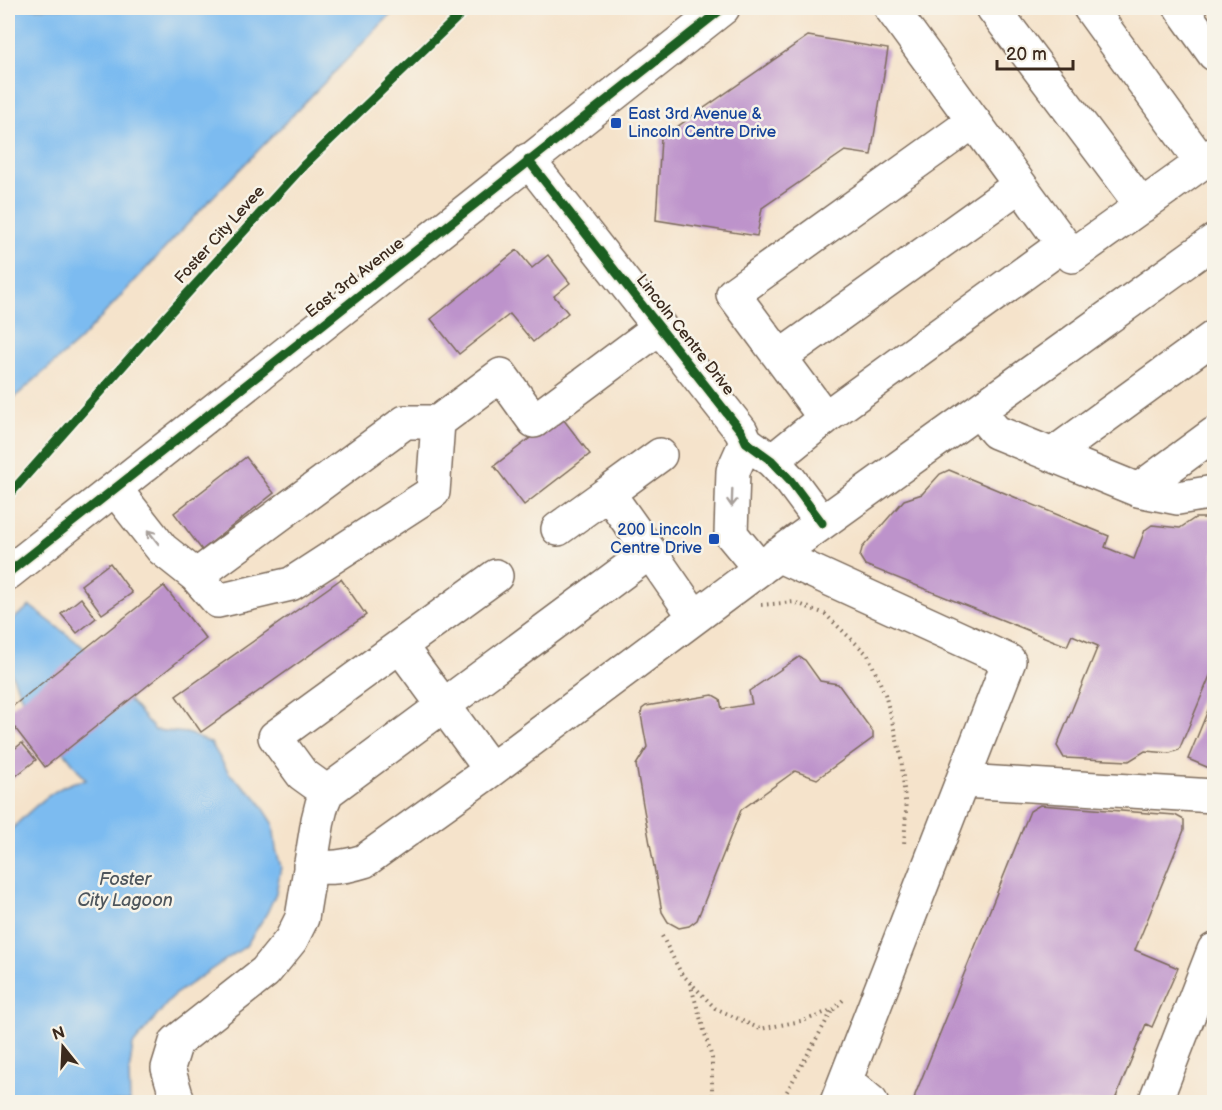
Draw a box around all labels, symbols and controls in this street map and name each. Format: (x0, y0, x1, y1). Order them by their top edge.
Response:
scale bar (997, 33, 1074, 71)
text: 20 m (1006, 44, 1047, 65)
place label: East 3rd Avenue & Lincoln Centre Drive (628, 105, 777, 142)
marker: East 3rd Avenue & Lincoln Centre Drive (609, 116, 623, 130)
street label: Foster City Levee (171, 182, 269, 288)
street label: East 3rd Avenue (302, 233, 408, 322)
street label: Lincoln Centre Drive (632, 271, 738, 400)
one-way arrow (726, 487, 738, 507)
place label: 200 Lincoln Centre Drive (610, 521, 703, 558)
one-way arrow (146, 529, 159, 545)
marker: 200 Lincoln Centre Drive (707, 532, 721, 546)
water label: Foster City Lagoon (77, 869, 173, 911)
north arrow (33, 1017, 93, 1077)
text: N (50, 1023, 67, 1045)

